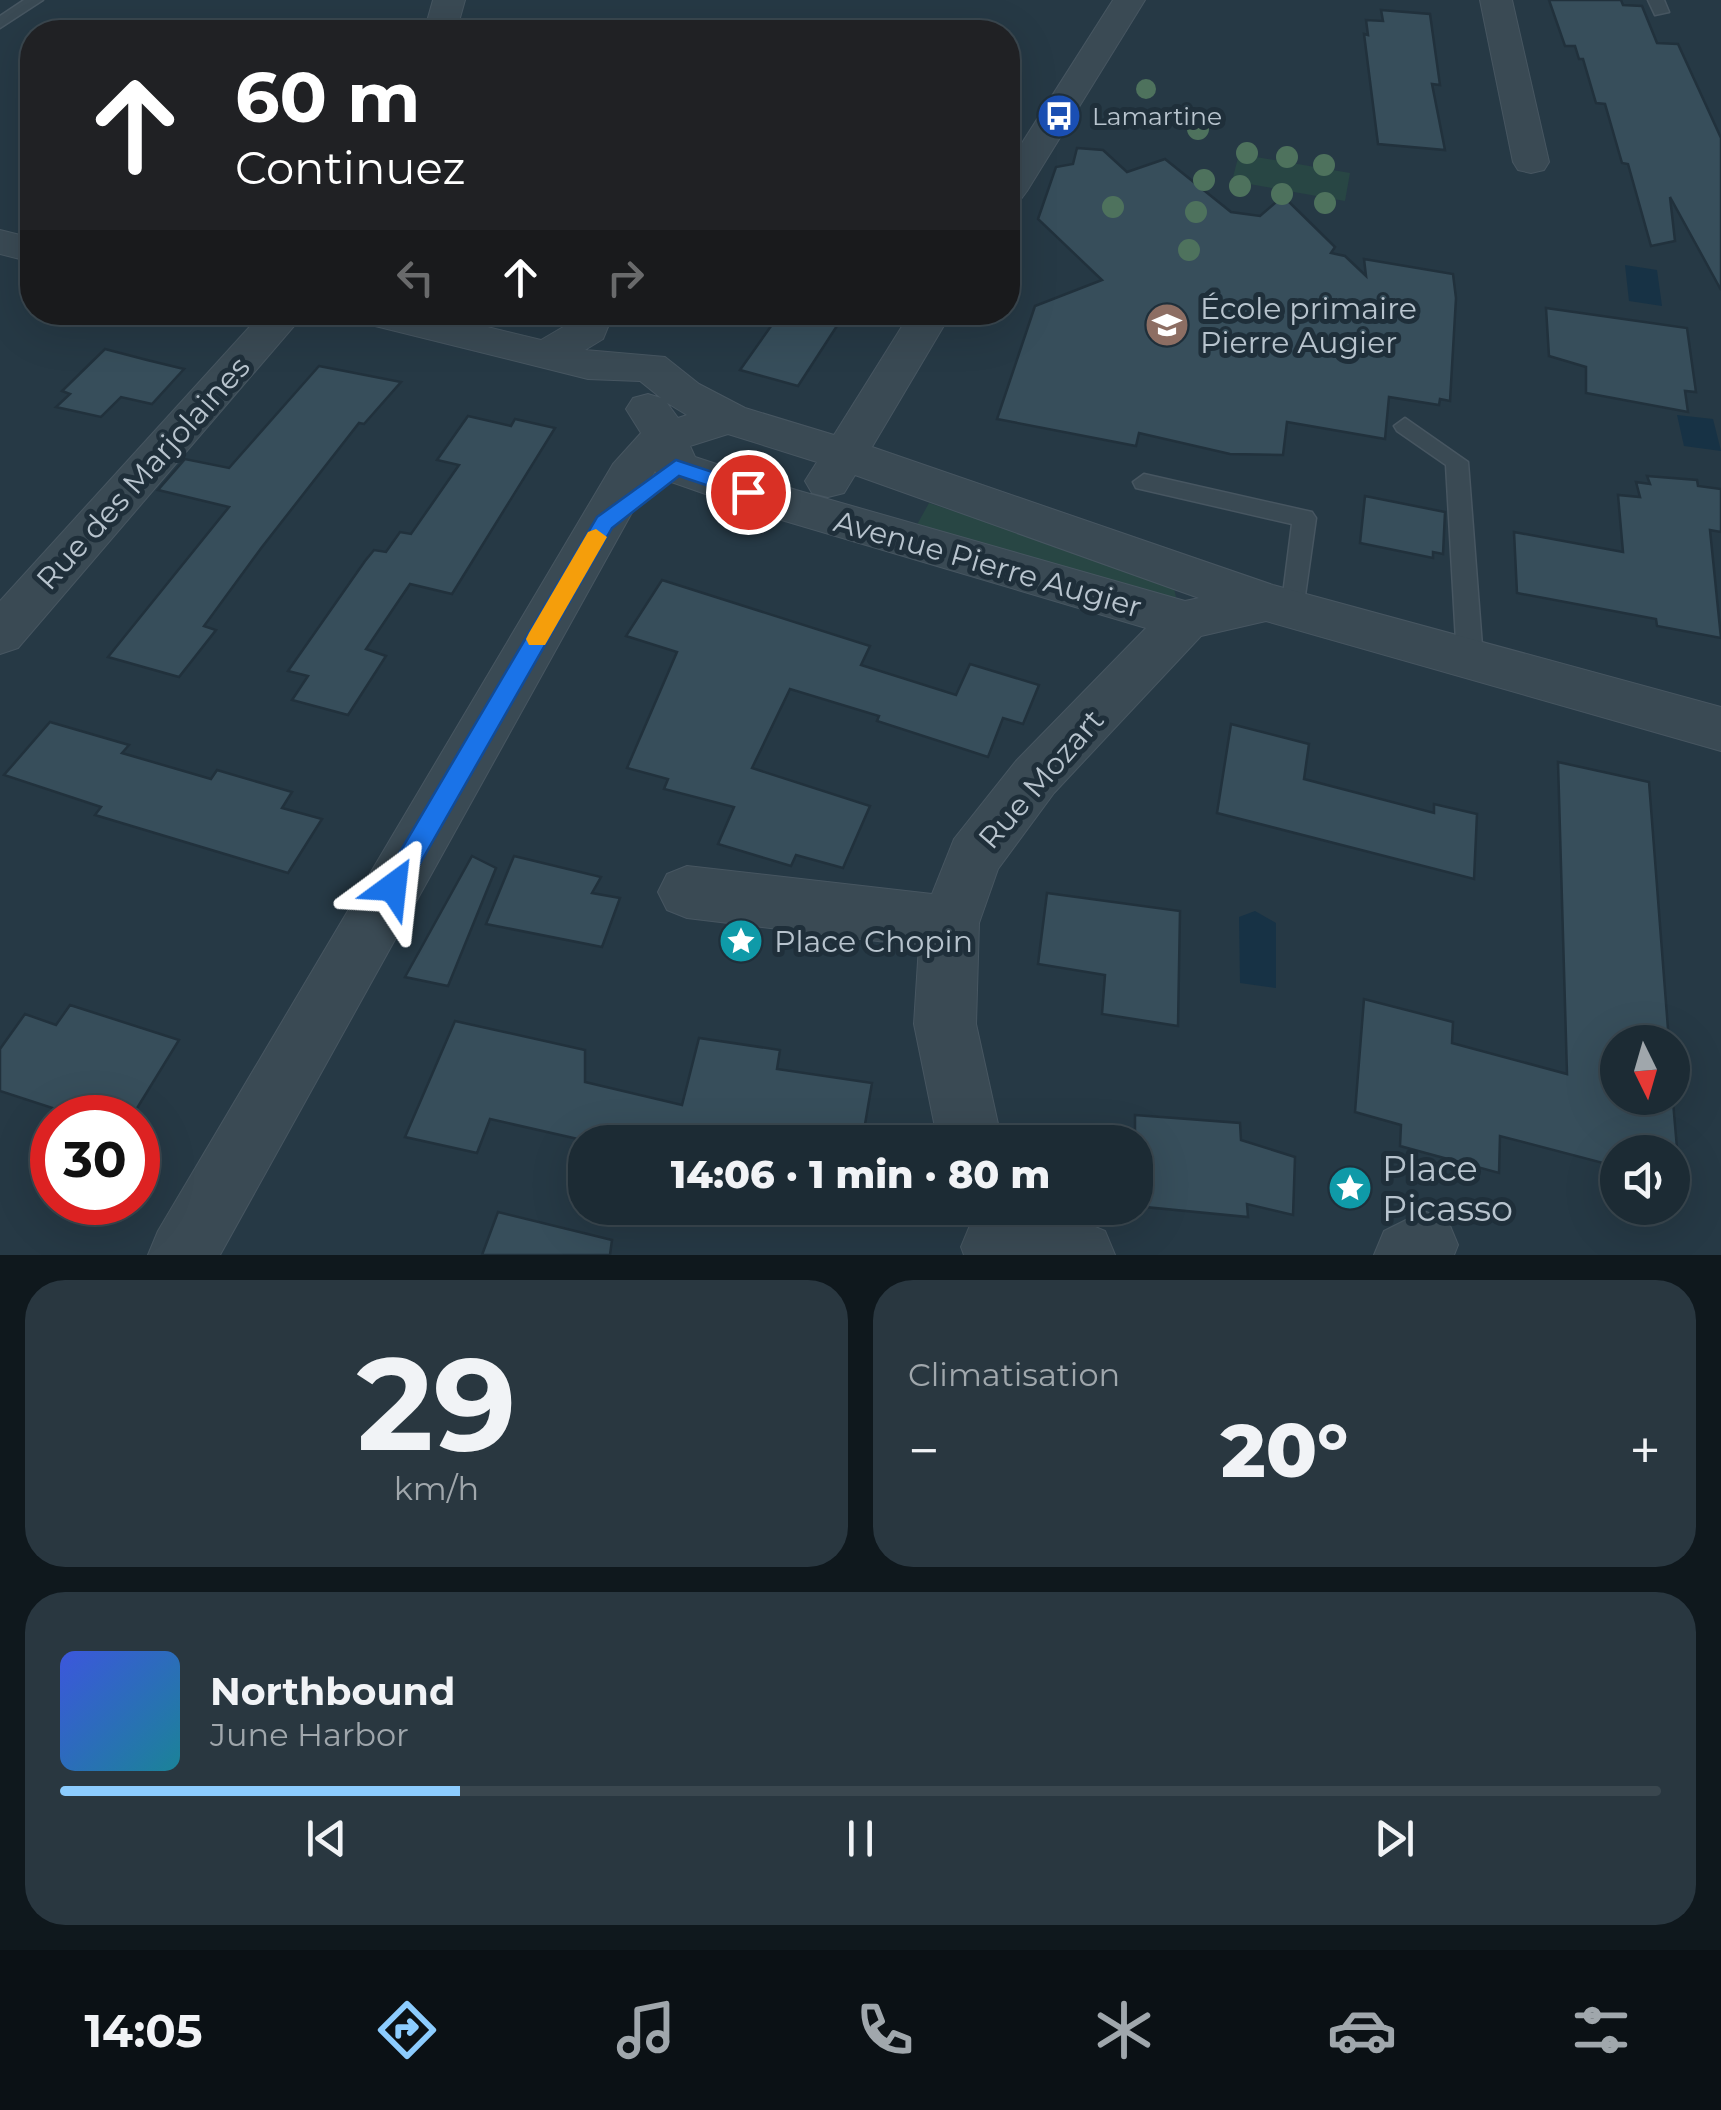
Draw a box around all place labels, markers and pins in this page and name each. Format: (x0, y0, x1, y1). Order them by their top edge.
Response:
bus stop icon: Lamartine (1036, 93, 1082, 139)
place label: Lamartine (1092, 101, 1222, 131)
place label: École primaire Pierre Augier (1200, 290, 1417, 361)
school or university icon: École primaire Pierre Augier (1144, 302, 1190, 348)
pin (706, 450, 791, 535)
place icon: Place Chopin (718, 918, 764, 964)
place label: Place Chopin (774, 923, 973, 960)
place label: Place Picasso (1382, 1147, 1513, 1230)
place icon: Place Picasso (1327, 1165, 1373, 1211)

